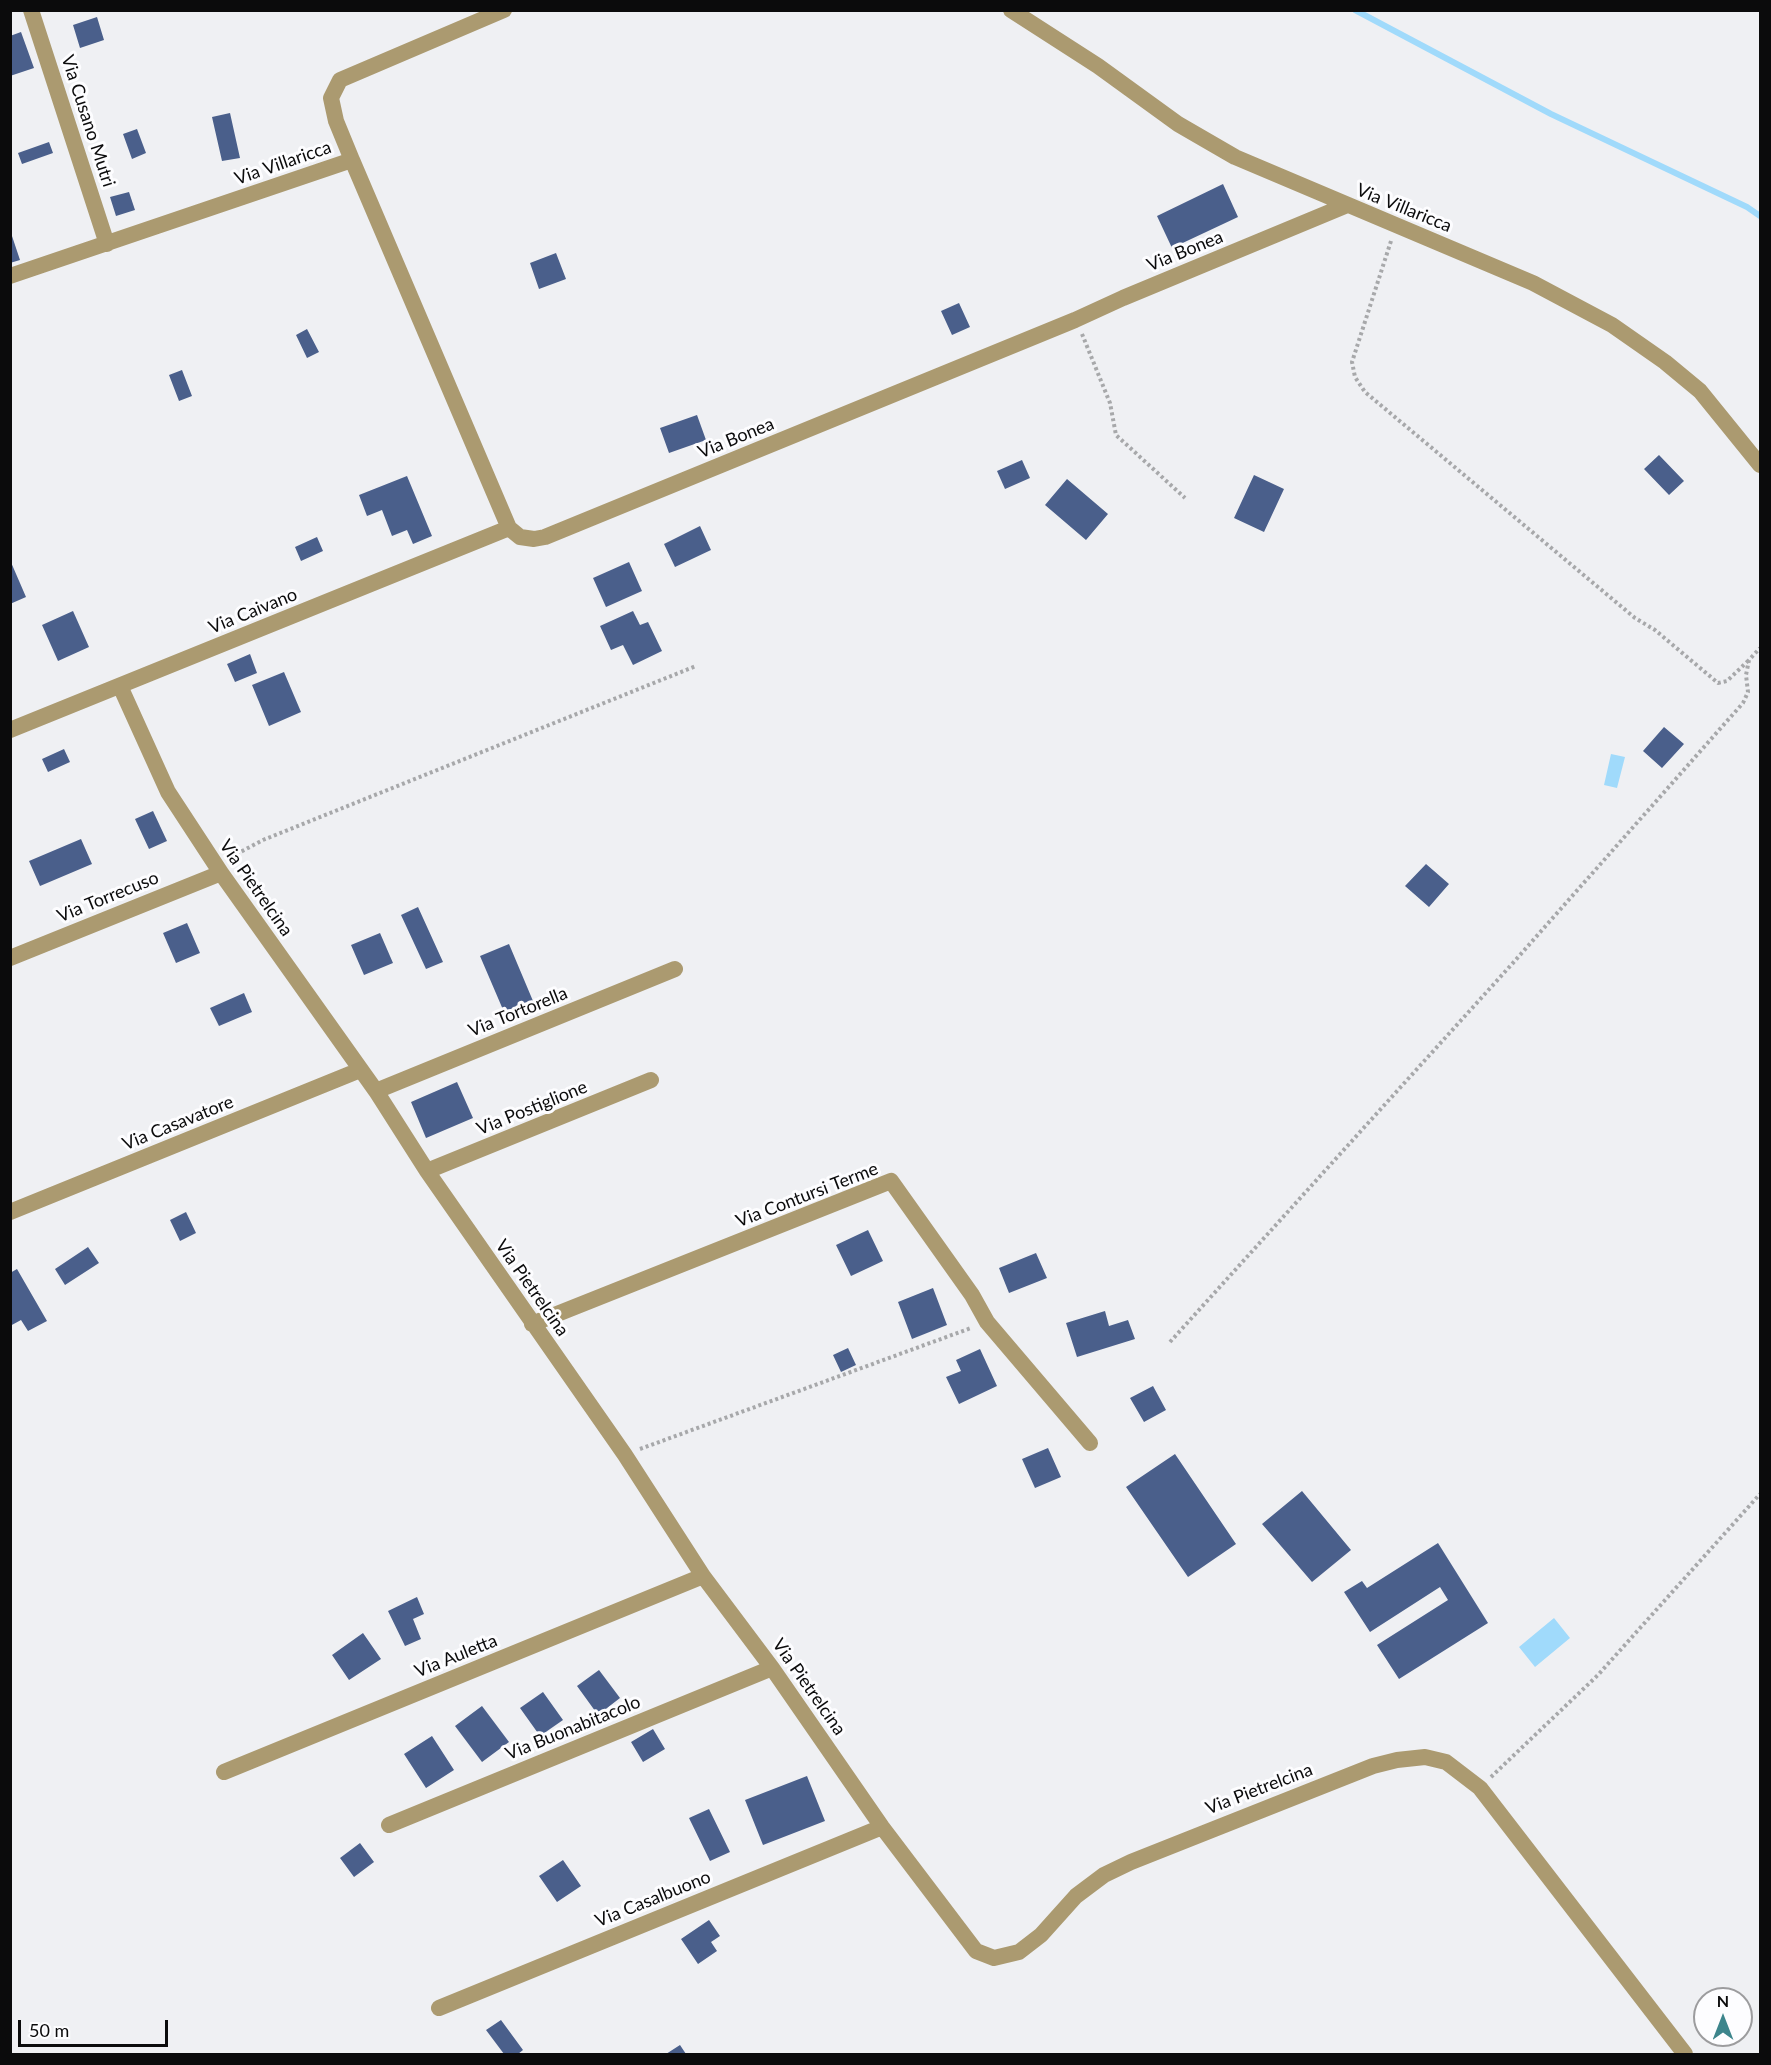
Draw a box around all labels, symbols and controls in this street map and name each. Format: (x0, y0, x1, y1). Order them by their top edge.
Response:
street label: Via Cusano Mutri (56, 52, 120, 190)
street label: Via Villaricca (232, 136, 334, 190)
street label: Via Villaricca (1353, 179, 1455, 237)
street label: Via Bonea (1144, 226, 1226, 276)
street label: Via Bonea (695, 413, 777, 463)
street label: Via Caivano (206, 583, 300, 639)
street label: Via Pietrelcina (215, 836, 297, 940)
street label: Via Torrecuso (54, 867, 162, 927)
street label: Via Tortorella (465, 982, 571, 1042)
street label: Via Postiglione (474, 1076, 590, 1140)
street label: Via Casavatore (119, 1091, 237, 1155)
street label: Via Contursi Terme (733, 1158, 881, 1232)
street label: Via Pietrelcina (491, 1236, 573, 1340)
street label: Via Auletta (412, 1630, 500, 1682)
street label: Via Pietrelcina (768, 1635, 850, 1739)
street label: Via Buonabitacolo (502, 1691, 644, 1765)
street label: Via Pietrelcina (1202, 1759, 1316, 1819)
street label: Via Casalbuono (592, 1866, 714, 1932)
north arrow (1693, 1987, 1753, 2047)
text: N (1717, 1991, 1729, 2010)
scale bar (21, 2008, 171, 2046)
text: 50 m (29, 2019, 69, 2041)

